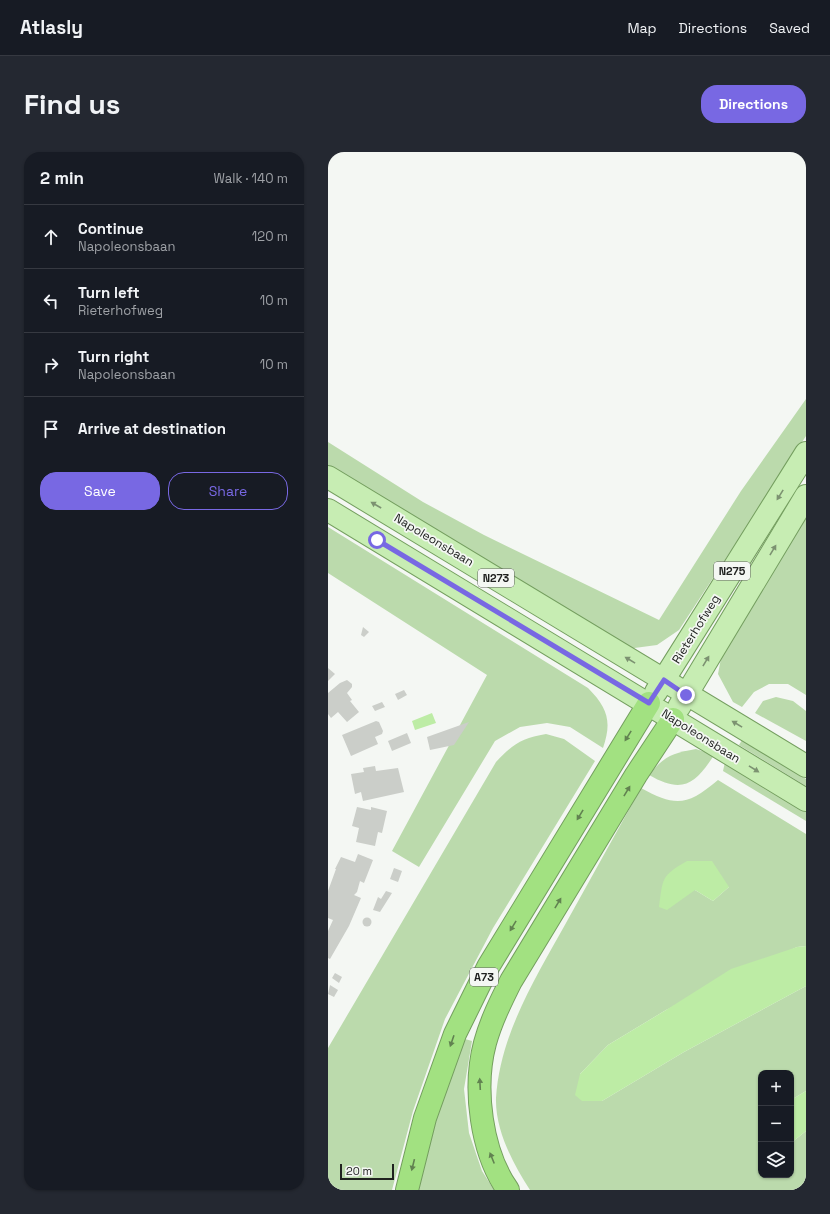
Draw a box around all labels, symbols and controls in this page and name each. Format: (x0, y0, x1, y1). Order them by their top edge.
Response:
text: Atlasly (20, 15, 83, 40)
text: Map (627, 19, 657, 37)
text: Directions (679, 19, 747, 37)
text: Saved (769, 19, 810, 37)
button: Directions (701, 85, 806, 123)
text: Find us (24, 86, 121, 122)
text: 2 min (40, 167, 84, 189)
text: Walk · 140 m (214, 170, 288, 187)
text: Continue (78, 219, 144, 238)
icon: ahead (40, 226, 62, 248)
text: 120 m (252, 228, 288, 245)
text: Napoleonsbaan (78, 238, 176, 255)
text: Turn left (78, 283, 140, 302)
icon: left (40, 290, 62, 312)
text: 10 m (260, 292, 288, 309)
text: Rieterhofweg (78, 302, 163, 319)
text: Turn right (78, 347, 149, 366)
icon: right (40, 354, 62, 376)
text: 10 m (260, 356, 288, 373)
text: Napoleonsbaan (78, 366, 176, 383)
icon: arrive (40, 418, 62, 440)
text: Arrive at destination (78, 419, 226, 438)
button: Save (40, 472, 160, 510)
button: Share (168, 472, 288, 510)
one-way arrow (776, 490, 784, 500)
one-way arrow (370, 501, 382, 508)
street label: Napoleonsbaan (391, 510, 477, 570)
route start (368, 531, 386, 549)
one-way arrow (770, 544, 777, 556)
road number: N275 (714, 562, 750, 580)
road number: N273 (478, 569, 514, 587)
street label: Rieterhofweg (668, 591, 724, 667)
one-way arrow (703, 655, 710, 667)
one-way arrow (625, 656, 635, 664)
route end (677, 686, 695, 704)
street label: Napoleonsbaan (659, 705, 743, 767)
one-way arrow (731, 721, 743, 728)
one-way arrow (624, 731, 632, 741)
one-way arrow (748, 765, 760, 772)
one-way arrow (623, 785, 630, 797)
one-way arrow (576, 809, 583, 821)
one-way arrow (554, 898, 562, 908)
one-way arrow (509, 921, 517, 931)
road number: A73 (470, 968, 498, 986)
one-way arrow (449, 1035, 455, 1047)
map controls (758, 1070, 794, 1178)
button: + (758, 1070, 794, 1106)
one-way arrow (476, 1078, 483, 1090)
button: − (758, 1106, 794, 1142)
button: layers (758, 1142, 794, 1178)
one-way arrow (489, 1151, 495, 1163)
one-way arrow (410, 1159, 416, 1171)
scale bar (340, 1162, 394, 1181)
text: 20 m (346, 1164, 372, 1178)

